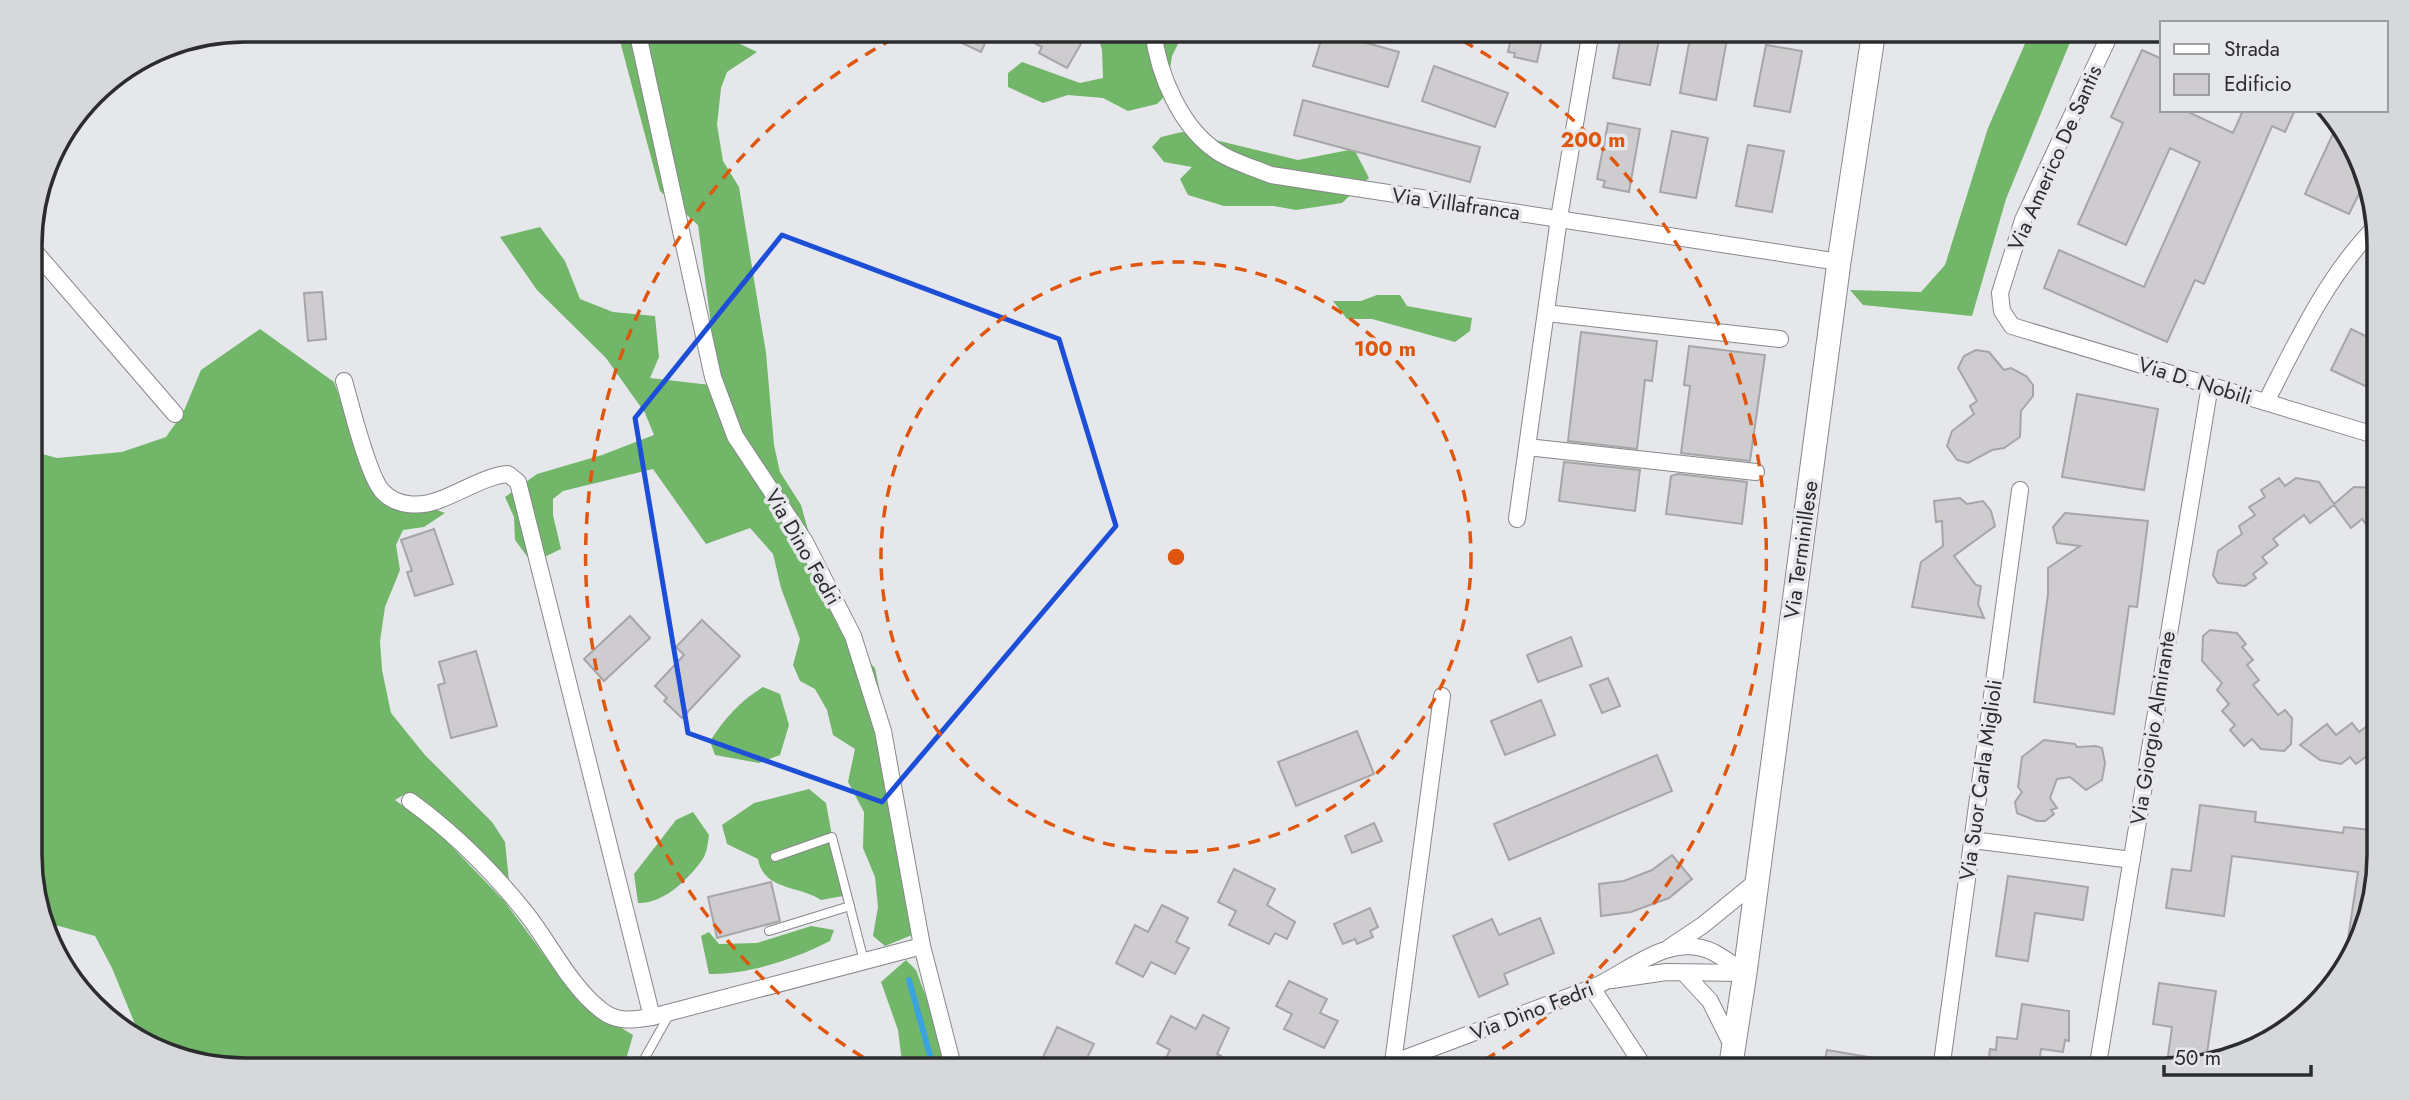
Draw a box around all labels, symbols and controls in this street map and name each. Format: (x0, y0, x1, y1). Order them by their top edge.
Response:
legend (2160, 21, 2388, 112)
text: Strada (2224, 34, 2280, 64)
street label: Via Americo De Santis (2001, 60, 2109, 256)
text: Edificio (2224, 69, 2291, 99)
text: 200 m (1560, 125, 1626, 155)
street label: Via Villafranca (1390, 180, 1522, 228)
text: 100 m (1354, 334, 1416, 364)
street label: Via D. Nobili (2134, 349, 2256, 413)
street label: Via Terminillese (1776, 479, 1826, 621)
street label: Via Dino Fedri (758, 483, 848, 611)
centre of rings (1164, 545, 1188, 569)
street label: Via Giorgio Almirante (2123, 629, 2183, 827)
street label: Via Suor Carla Miglioli (1952, 678, 2010, 882)
street label: Via Dino Fedri (1466, 974, 1598, 1048)
scale bar (2164, 1034, 2311, 1078)
text: 50 m (2174, 1043, 2221, 1073)

